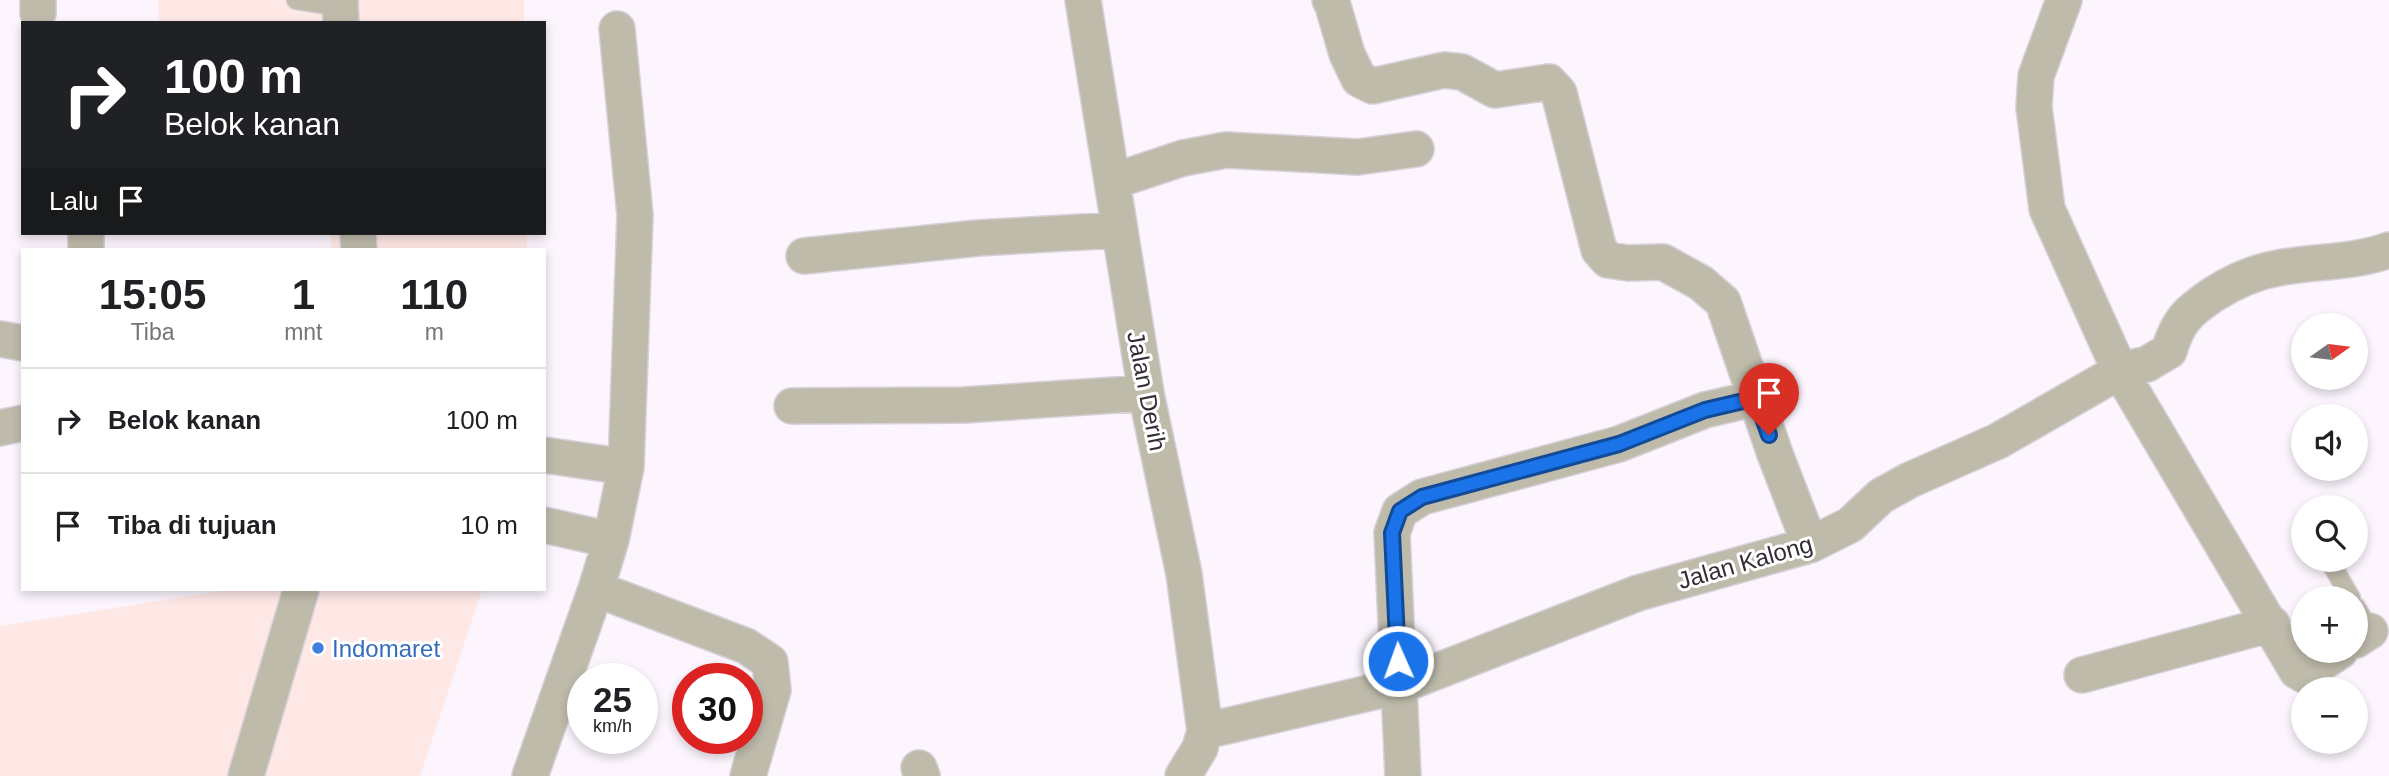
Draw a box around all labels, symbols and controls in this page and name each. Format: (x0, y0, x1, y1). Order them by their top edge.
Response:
icon: right (49, 49, 140, 140)
text: 100 m (164, 49, 303, 103)
text: Belok kanan (164, 106, 340, 142)
icon: arrive (112, 182, 150, 220)
text: Lalu (49, 186, 98, 216)
text: 15:05 (99, 271, 206, 318)
text: 1 (292, 271, 315, 318)
text: 110 (400, 271, 468, 318)
north arrow (2291, 313, 2368, 390)
map controls (2291, 313, 2368, 754)
text: Tiba (131, 319, 175, 345)
text: mnt (284, 319, 322, 345)
text: m (425, 319, 444, 345)
street label: Jalan Derih (1122, 329, 1172, 453)
pin (1739, 363, 1799, 435)
icon: arrive (1750, 374, 1788, 412)
icon: right (49, 402, 87, 440)
button: sound (2291, 404, 2368, 481)
text: Belok kanan (108, 405, 261, 435)
text: 100 m (446, 405, 518, 435)
button: search (2291, 495, 2368, 572)
icon: arrive (49, 507, 87, 545)
text: Tiba di tujuan (108, 510, 277, 540)
text: 10 m (460, 510, 518, 540)
street label: Jalan Kalong (1675, 530, 1815, 594)
button: + (2291, 586, 2368, 663)
position arrow (1361, 624, 1435, 698)
place label: Indomaret (332, 635, 440, 662)
marker: Indomaret (310, 640, 326, 656)
speed limit sign: 30 (672, 663, 763, 754)
button: − (2291, 677, 2368, 754)
text: 25 (593, 680, 632, 719)
text: km/h (593, 716, 632, 736)

